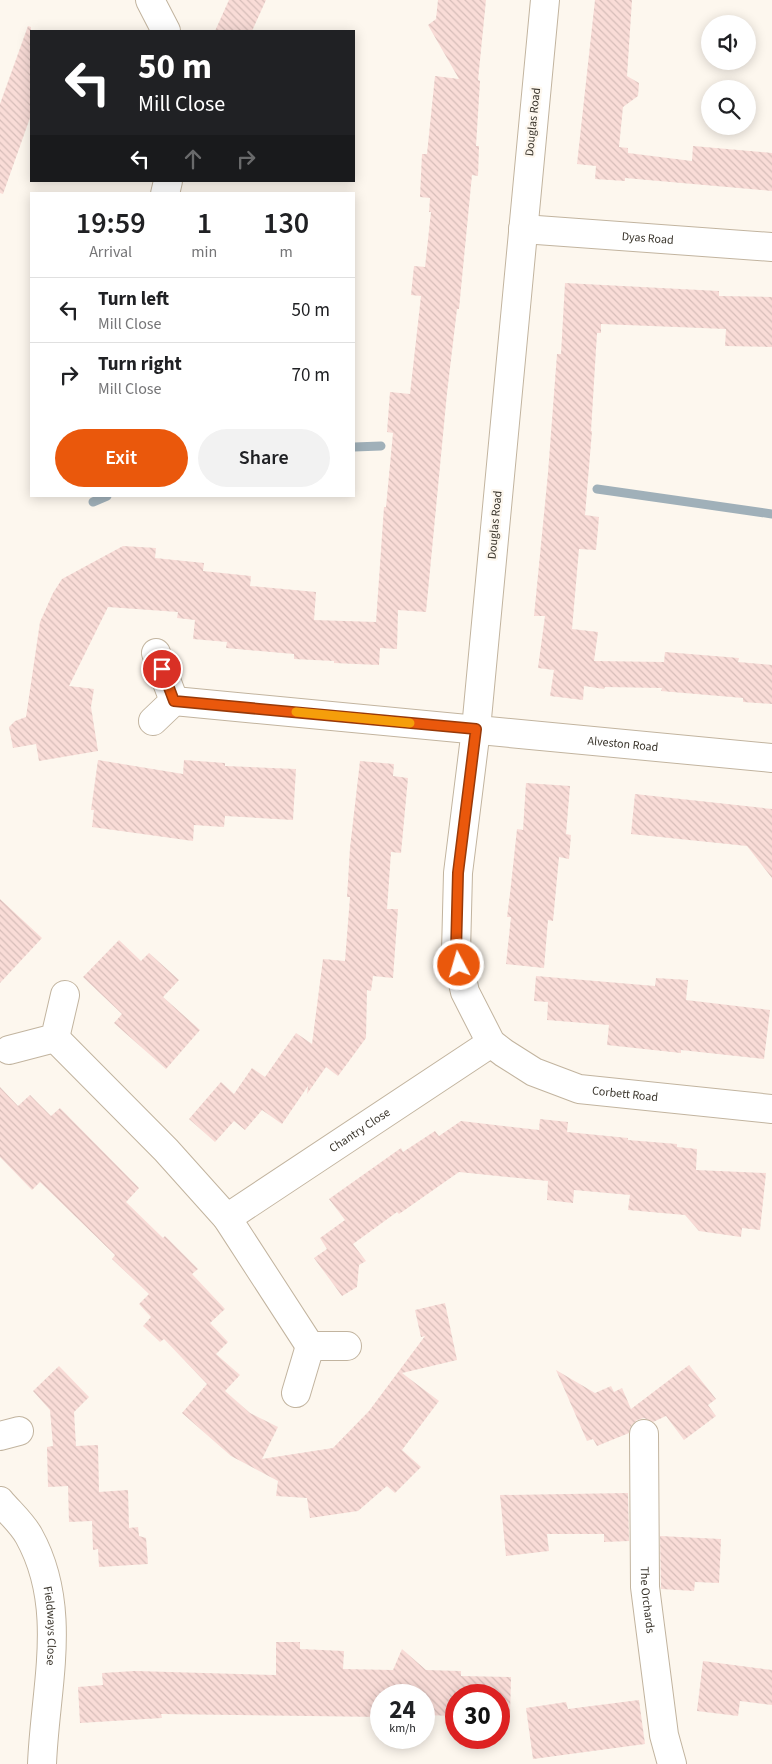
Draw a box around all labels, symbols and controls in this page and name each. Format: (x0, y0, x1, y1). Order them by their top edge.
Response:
map controls (701, 15, 756, 135)
button: sound (701, 15, 756, 70)
text: 50 m (138, 42, 212, 92)
icon: left (55, 50, 120, 115)
button: search (701, 80, 756, 135)
street label: Douglas Road (521, 87, 545, 157)
text: Mill Close (138, 88, 225, 120)
icon: left (126, 145, 154, 173)
icon: ahead (179, 145, 207, 173)
icon: right (232, 145, 260, 173)
text: 19:59 (76, 202, 146, 245)
text: 1 (197, 202, 212, 245)
text: 130 (263, 202, 309, 245)
street label: Dyas Road (621, 228, 674, 248)
text: Arrival (89, 241, 132, 263)
text: min (191, 241, 217, 263)
text: m (280, 241, 293, 263)
text: Turn left (98, 286, 169, 313)
icon: left (55, 296, 83, 324)
text: 50 m (292, 297, 330, 324)
text: Mill Close (98, 313, 161, 335)
text: Turn right (98, 351, 182, 378)
icon: right (55, 361, 83, 389)
text: 70 m (292, 362, 330, 389)
text: Mill Close (98, 378, 161, 400)
button: Exit (55, 429, 188, 487)
button: Share (198, 429, 330, 487)
street label: Douglas Road (484, 490, 506, 560)
pin (141, 648, 183, 690)
icon: arrive (148, 655, 176, 683)
street label: Alveston Road (587, 732, 659, 756)
position arrow (432, 938, 484, 990)
street label: Corbett Road (591, 1082, 659, 1106)
street label: Chantry Close (326, 1104, 393, 1157)
street label: The Orchards (636, 1566, 659, 1634)
street label: Fieldways Close (39, 1585, 60, 1666)
speed limit sign: 30 (445, 1684, 510, 1749)
text: 24 (389, 1692, 416, 1728)
text: km/h (389, 1720, 416, 1737)

